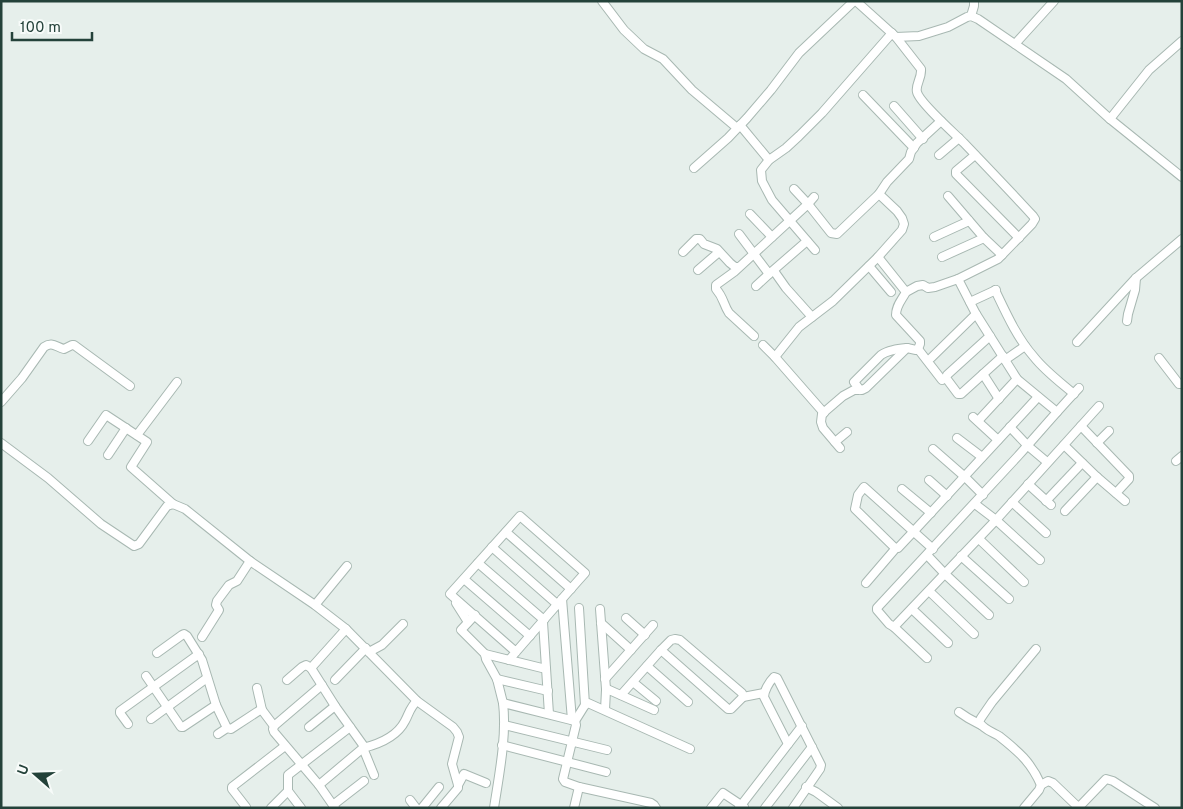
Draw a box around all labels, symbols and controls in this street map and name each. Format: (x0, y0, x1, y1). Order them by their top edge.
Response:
scale bar (12, 10, 92, 42)
text: 100 m (20, 19, 61, 38)
north arrow (10, 749, 60, 799)
text: U (15, 762, 34, 778)

